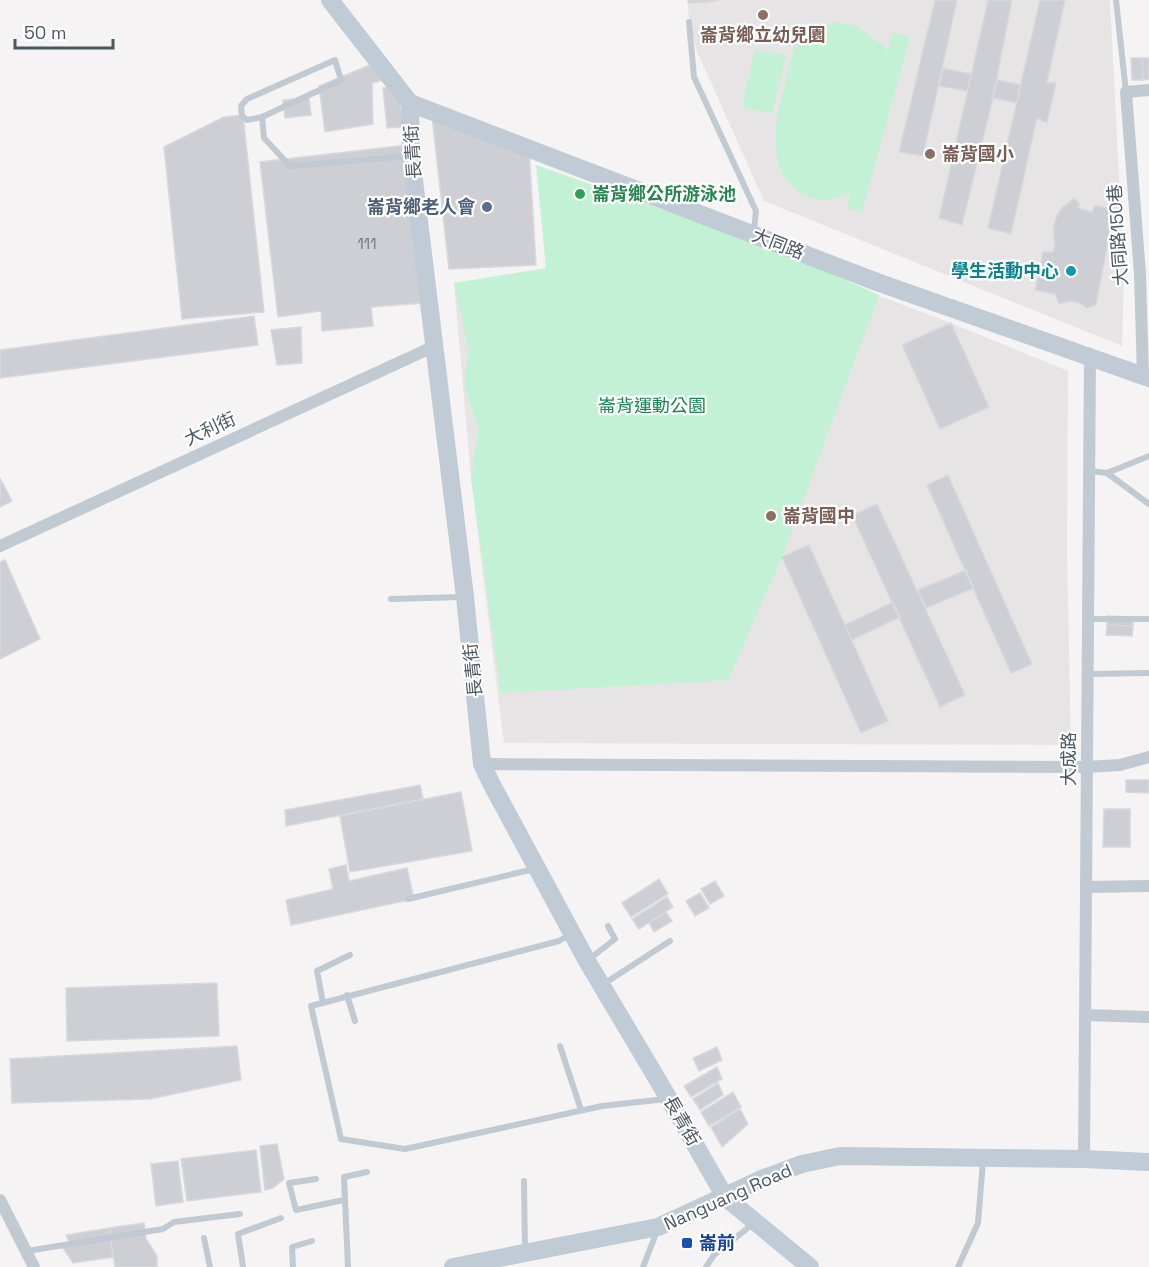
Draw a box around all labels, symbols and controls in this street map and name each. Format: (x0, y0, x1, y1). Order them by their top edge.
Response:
marker: 崙背鄉立幼兒園 (756, 8, 770, 22)
scale bar (15, 12, 112, 50)
text: 50 m (24, 21, 66, 44)
place label: 崙背鄉立幼兒園 (700, 23, 826, 46)
street label: 長青街 (399, 124, 426, 180)
place label: 崙背國小 (942, 142, 1014, 165)
marker: 崙背國小 (923, 147, 937, 161)
place label: 崙背鄉公所游泳池 (592, 182, 736, 205)
street label: 大同路150巷 (1102, 183, 1133, 287)
marker: 崙背鄉公所游泳池 (573, 187, 587, 201)
place label: 崙背鄉老人會 (367, 195, 476, 218)
marker: 崙背鄉老人會 (480, 200, 494, 214)
street label: 大同路 (749, 223, 808, 264)
house number: 111 (358, 234, 376, 253)
place label: 學生活動中心 (951, 259, 1059, 282)
marker: 學生活動中心 (1064, 264, 1078, 278)
park label: 崙背運動公園 (598, 394, 706, 417)
street label: 大利街 (180, 407, 239, 450)
place label: 崙背國中 (783, 504, 855, 527)
marker: 崙背國中 (764, 509, 778, 523)
street label: 長青街 (458, 642, 487, 698)
street label: 大成路 (1057, 732, 1080, 786)
street label: 長青街 (659, 1092, 706, 1150)
street label: Nanguang Road (660, 1158, 795, 1235)
place label: 崙前 (699, 1231, 735, 1254)
marker: 崙前 (680, 1236, 694, 1250)

